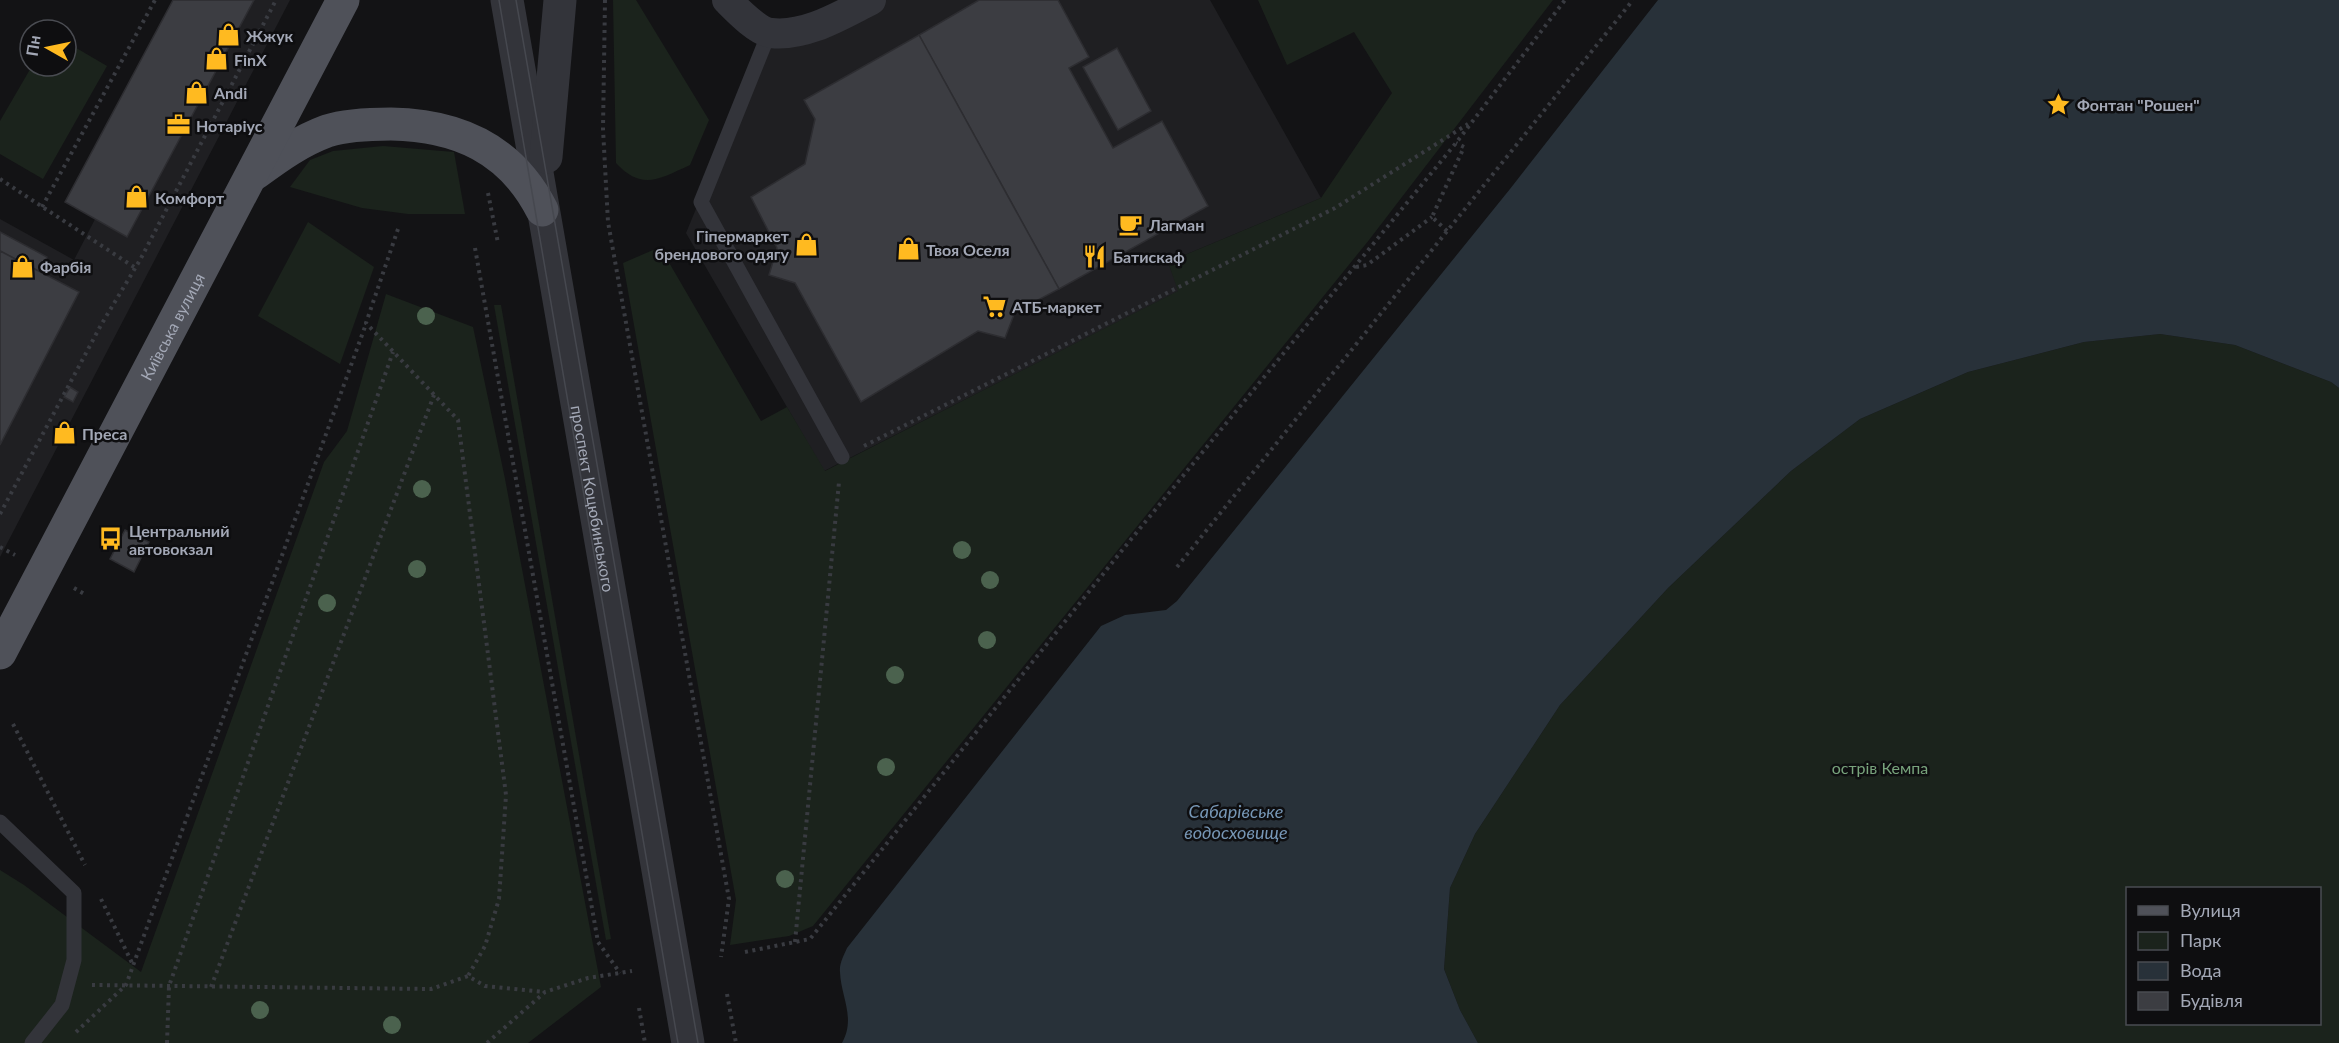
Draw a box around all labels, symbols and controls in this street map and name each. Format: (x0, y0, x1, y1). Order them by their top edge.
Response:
north arrow (18, 18, 78, 78)
shop icon: Жжук (215, 22, 241, 48)
place label: Жжук (246, 26, 294, 45)
text: Пн (22, 34, 44, 57)
shop icon: FinX (203, 46, 229, 72)
place label: FinX (234, 50, 267, 69)
shop icon: Andi (183, 79, 209, 105)
place label: Andi (213, 83, 247, 102)
place icon: Фонтан "Рошен" (2046, 91, 2072, 117)
place label: Фонтан "Рошен" (2077, 95, 2200, 114)
office icon: Нотаріус (165, 112, 191, 138)
place label: Нотаріус (196, 116, 263, 135)
shop icon: Комфорт (124, 184, 150, 210)
place label: Комфорт (155, 188, 225, 207)
cafe icon: Лагман (1118, 211, 1144, 237)
place label: Лагман (1148, 215, 1204, 234)
place label: Гіпермаркет брендового одягу (654, 226, 790, 263)
shop icon: Гіпермаркет брендового одягу (794, 231, 820, 257)
shop icon: Твоя Оселя (895, 236, 921, 262)
place label: Твоя Оселя (926, 240, 1010, 259)
restaurant icon: Батискаф (1082, 243, 1108, 269)
place label: Батискаф (1113, 247, 1185, 266)
shop icon: Фарбія (9, 253, 35, 279)
place label: Фарбія (40, 257, 92, 276)
street label: Київська вулиця (136, 269, 208, 383)
supermarket icon: АТБ-маркет (981, 293, 1007, 319)
place label: АТБ-маркет (1011, 297, 1102, 316)
street label: проспект Коцюбинського (568, 404, 619, 593)
shop icon: Преса (51, 420, 77, 446)
place label: Преса (82, 424, 127, 443)
place label: Центральний автовокзал (129, 521, 229, 558)
bus stop icon: Центральний автовокзал (98, 526, 124, 552)
park label: острів Кемпа (1832, 758, 1928, 777)
water label: Сабарівське водосховище (1184, 800, 1288, 843)
legend (2126, 887, 2321, 1025)
text: Вулиця (2180, 899, 2241, 921)
text: Парк (2180, 929, 2222, 951)
text: Вода (2180, 959, 2221, 981)
text: Будівля (2180, 989, 2243, 1011)

